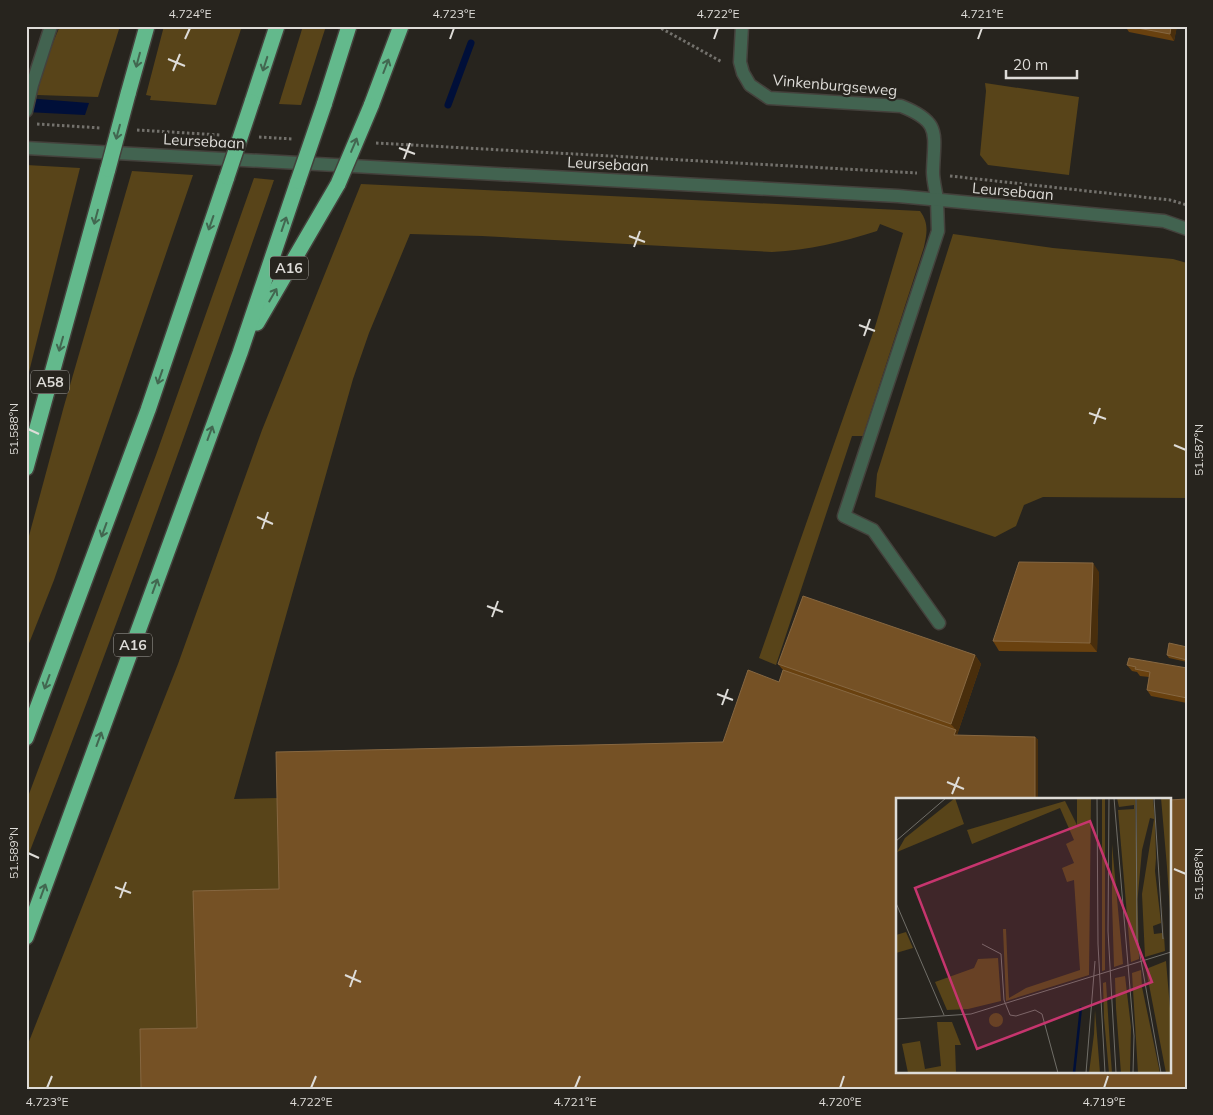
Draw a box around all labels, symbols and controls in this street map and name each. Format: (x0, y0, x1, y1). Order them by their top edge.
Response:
text: 4.724°E (168, 6, 212, 21)
text: 4.723°E (432, 6, 476, 21)
text: 4.722°E (696, 6, 740, 21)
text: 4.721°E (960, 6, 1004, 21)
scale bar (1006, 48, 1077, 80)
one-way arrow (132, 52, 142, 68)
text: 20 m (1013, 55, 1048, 74)
one-way arrow (259, 56, 269, 72)
one-way arrow (382, 59, 391, 74)
street label: Vinkenburgseweg (772, 70, 898, 100)
one-way arrow (113, 124, 123, 140)
street label: Leursebaan (163, 129, 245, 153)
one-way arrow (350, 138, 360, 153)
street label: Leursebaan (567, 152, 649, 176)
street label: Leursebaan (971, 178, 1055, 204)
one-way arrow (90, 208, 100, 224)
one-way arrow (206, 215, 216, 231)
one-way arrow (280, 216, 289, 232)
road number: A16 (270, 256, 308, 280)
one-way arrow (269, 289, 279, 303)
one-way arrow (56, 335, 66, 351)
one-way arrow (154, 369, 164, 385)
road number: A58 (31, 371, 69, 394)
text: 51.588°N (6, 403, 21, 455)
text: 51.587°N (1191, 424, 1206, 476)
one-way arrow (206, 426, 215, 442)
one-way arrow (99, 522, 108, 537)
one-way arrow (151, 579, 160, 594)
road number: A16 (114, 634, 152, 656)
one-way arrow (42, 674, 51, 689)
one-way arrow (95, 731, 104, 747)
inset map (896, 798, 1170, 1072)
text: 51.589°N (6, 827, 21, 879)
text: 51.588°N (1191, 848, 1206, 900)
one-way arrow (39, 884, 48, 899)
text: 4.723°E (25, 1094, 69, 1109)
text: 4.722°E (289, 1094, 333, 1109)
text: 4.721°E (553, 1094, 597, 1109)
text: 4.720°E (818, 1094, 862, 1109)
text: 4.719°E (1082, 1094, 1126, 1109)

